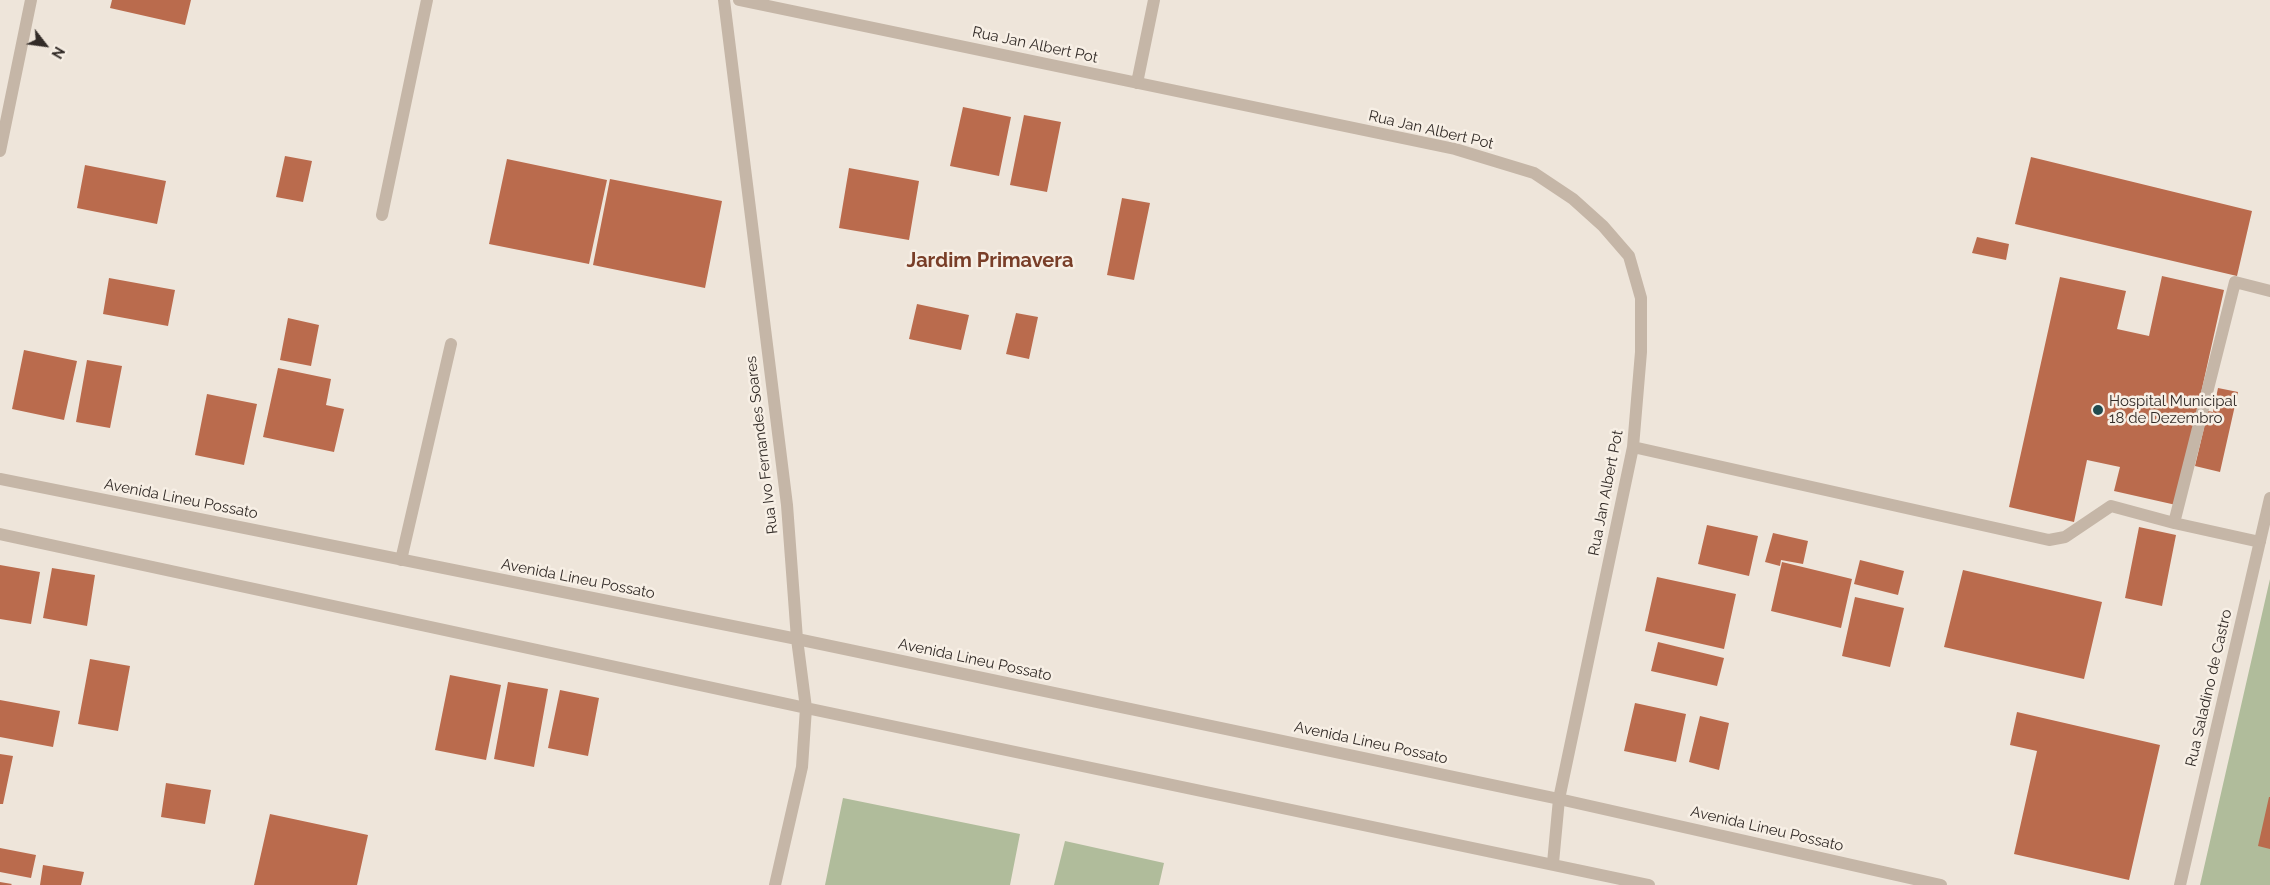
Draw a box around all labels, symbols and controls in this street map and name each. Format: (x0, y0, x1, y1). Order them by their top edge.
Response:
north arrow (20, 20, 70, 70)
street label: Rua Jan Albert Pot (971, 23, 1099, 67)
text: N (48, 44, 68, 61)
street label: Rua Jan Albert Pot (1367, 107, 1495, 153)
district label: Jardim Primavera (907, 249, 1073, 273)
street label: Rua Ivo Fernandes Soares (742, 355, 782, 535)
place label: Hospital Municipal 18 de Dezembro (2109, 392, 2237, 427)
marker: Hospital Municipal 18 de Dezembro (2091, 403, 2105, 417)
street label: Rua Jan Albert Pot (1585, 429, 1627, 557)
street label: Avenida Lineu Possato (103, 475, 259, 523)
street label: Avenida Lineu Possato (500, 555, 656, 603)
street label: Rua Saladino de Castro (2182, 608, 2236, 768)
street label: Avenida Lineu Possato (897, 635, 1053, 685)
street label: Avenida Lineu Possato (1293, 718, 1449, 768)
street label: Avenida Lineu Possato (1689, 803, 1845, 855)

